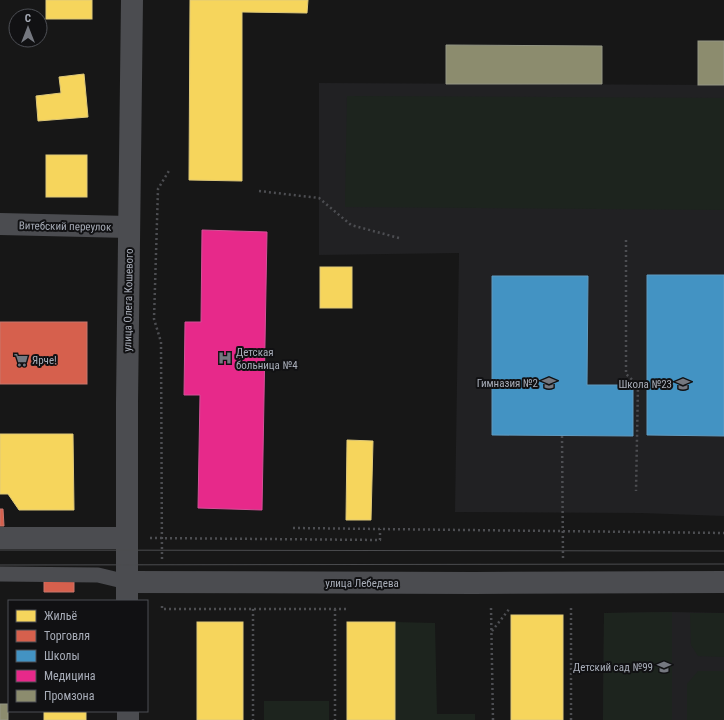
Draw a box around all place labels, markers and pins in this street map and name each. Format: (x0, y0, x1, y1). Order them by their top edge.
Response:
place label: Детская больница №4 (236, 346, 298, 372)
hospital icon: Детская больница №4 (217, 350, 233, 366)
supermarket icon: Ярче! (13, 352, 29, 368)
place label: Ярче! (32, 354, 57, 367)
school or university icon: Гимназия №2 (541, 375, 557, 391)
school or university icon: Школа №23 (675, 376, 691, 392)
place label: Гимназия №2 (477, 377, 538, 390)
place label: Школа №23 (618, 378, 672, 391)
school or university icon: Детский сад №99 (656, 659, 672, 675)
place label: Детский сад №99 (573, 661, 653, 674)

